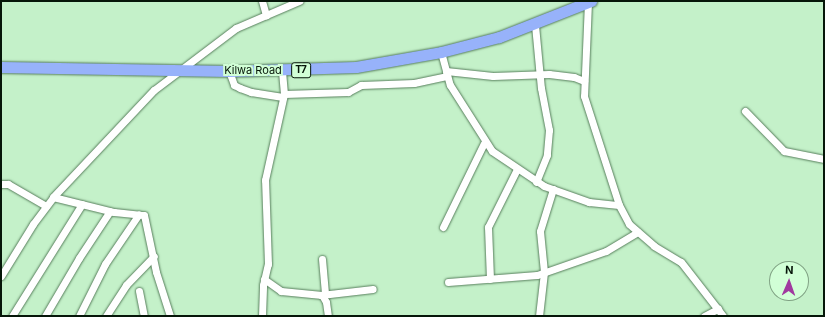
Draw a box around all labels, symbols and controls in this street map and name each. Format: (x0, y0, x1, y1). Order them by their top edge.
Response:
road number: T7 (291, 62, 311, 78)
street label: Kilwa Road (224, 63, 282, 77)
north arrow (769, 261, 809, 301)
text: N (785, 263, 794, 277)

